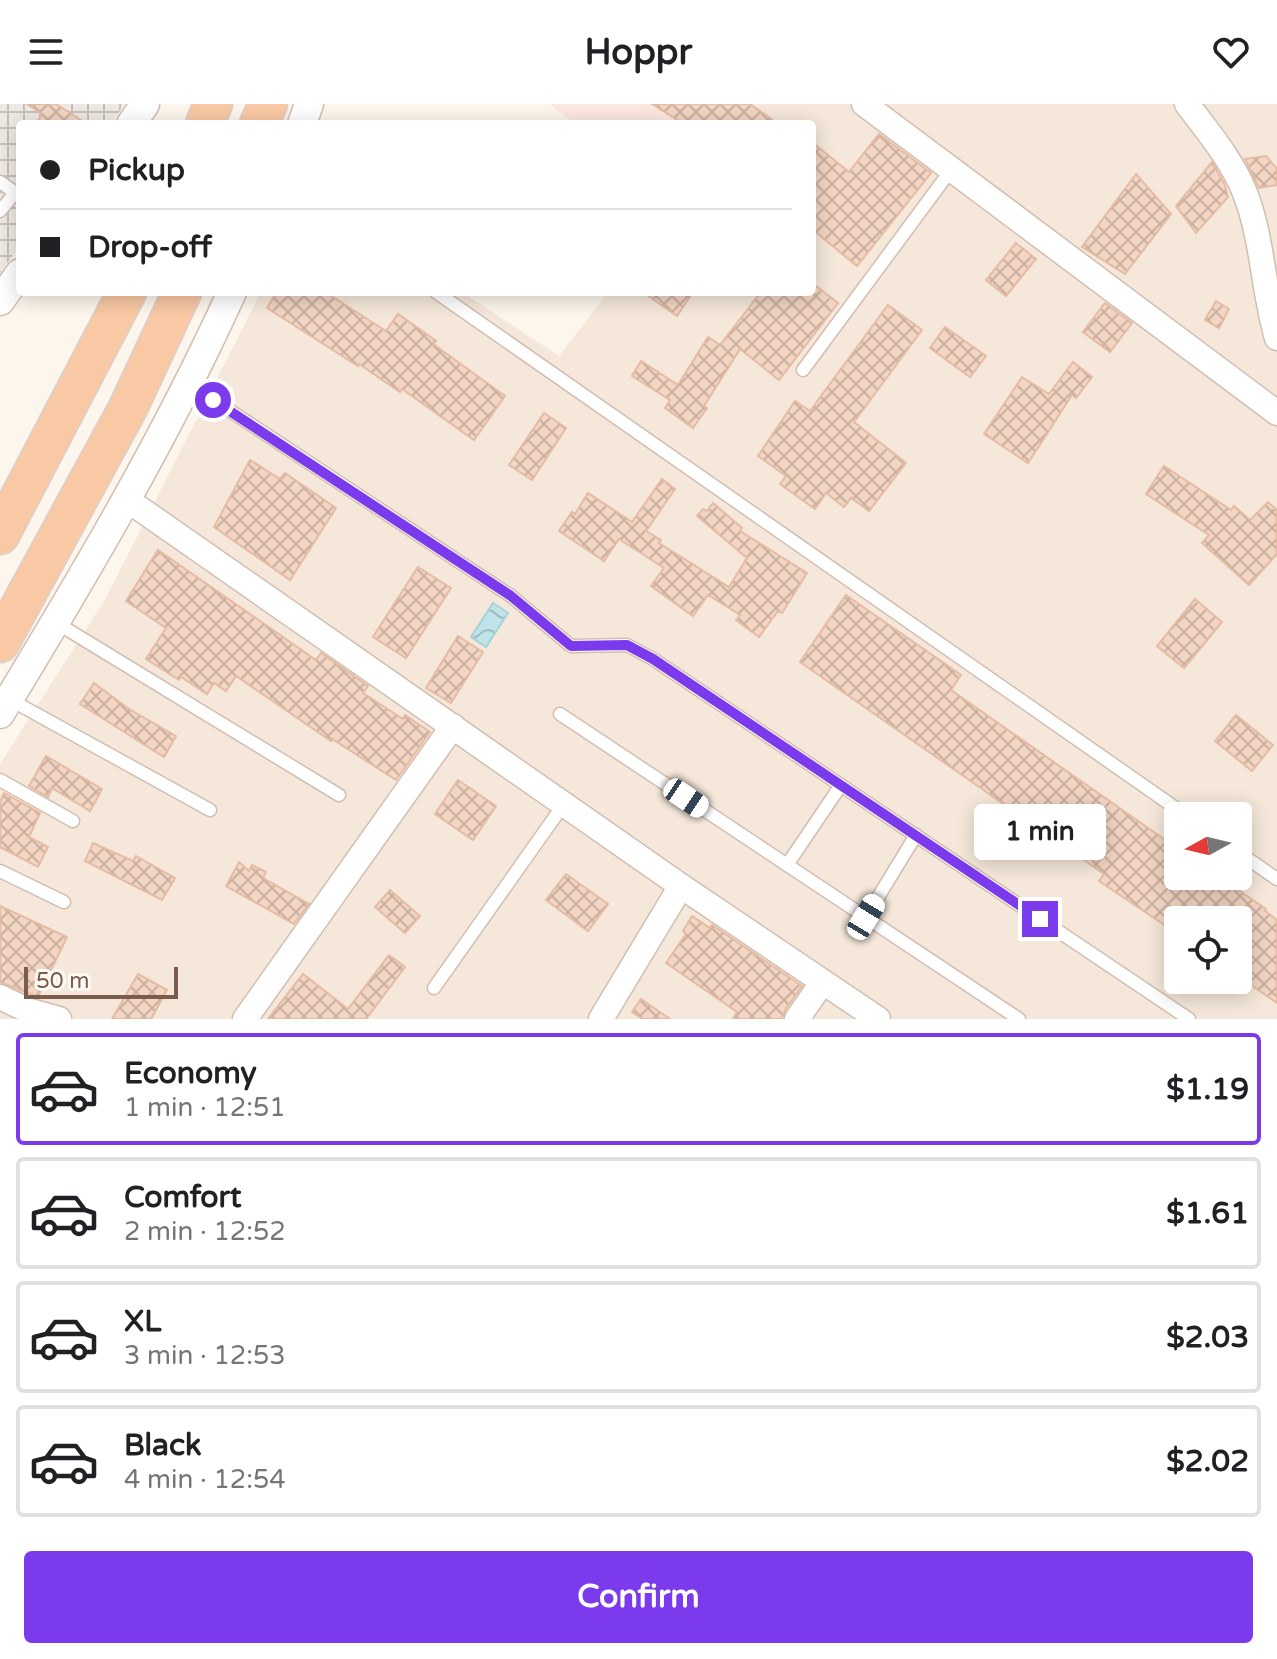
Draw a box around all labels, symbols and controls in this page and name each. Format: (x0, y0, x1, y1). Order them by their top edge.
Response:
icon: menu (24, 30, 68, 74)
icon: heart (1209, 30, 1253, 74)
text: Hoppr (585, 31, 692, 74)
text: Pickup (88, 152, 185, 189)
text: Drop-off (88, 229, 212, 266)
route start (195, 382, 231, 418)
car (659, 775, 713, 821)
north arrow (1164, 802, 1252, 890)
map controls (1164, 802, 1252, 994)
callout: 1 min (974, 803, 1106, 859)
text: 1 min (1005, 816, 1075, 847)
car (843, 890, 889, 944)
route end (1022, 901, 1058, 937)
button: locate (1164, 906, 1252, 994)
scale bar (24, 963, 178, 999)
text: 50 m (36, 968, 90, 994)
icon: car (28, 1053, 100, 1125)
text: Economy (124, 1055, 257, 1092)
text: $1.19 (1166, 1071, 1249, 1108)
text: 1 min · 12:51 (124, 1092, 286, 1123)
icon: car (28, 1177, 100, 1249)
text: Comfort (124, 1179, 242, 1216)
text: $1.61 (1166, 1195, 1249, 1232)
text: 2 min · 12:52 (124, 1216, 286, 1247)
icon: car (28, 1301, 100, 1373)
text: XL (124, 1303, 161, 1340)
text: $2.03 (1166, 1319, 1249, 1356)
text: 3 min · 12:53 (124, 1340, 286, 1371)
icon: car (28, 1425, 100, 1497)
text: Black (124, 1427, 201, 1464)
text: $2.02 (1166, 1443, 1249, 1480)
text: 4 min · 12:54 (124, 1464, 286, 1495)
button: Confirm (24, 1551, 1253, 1643)

